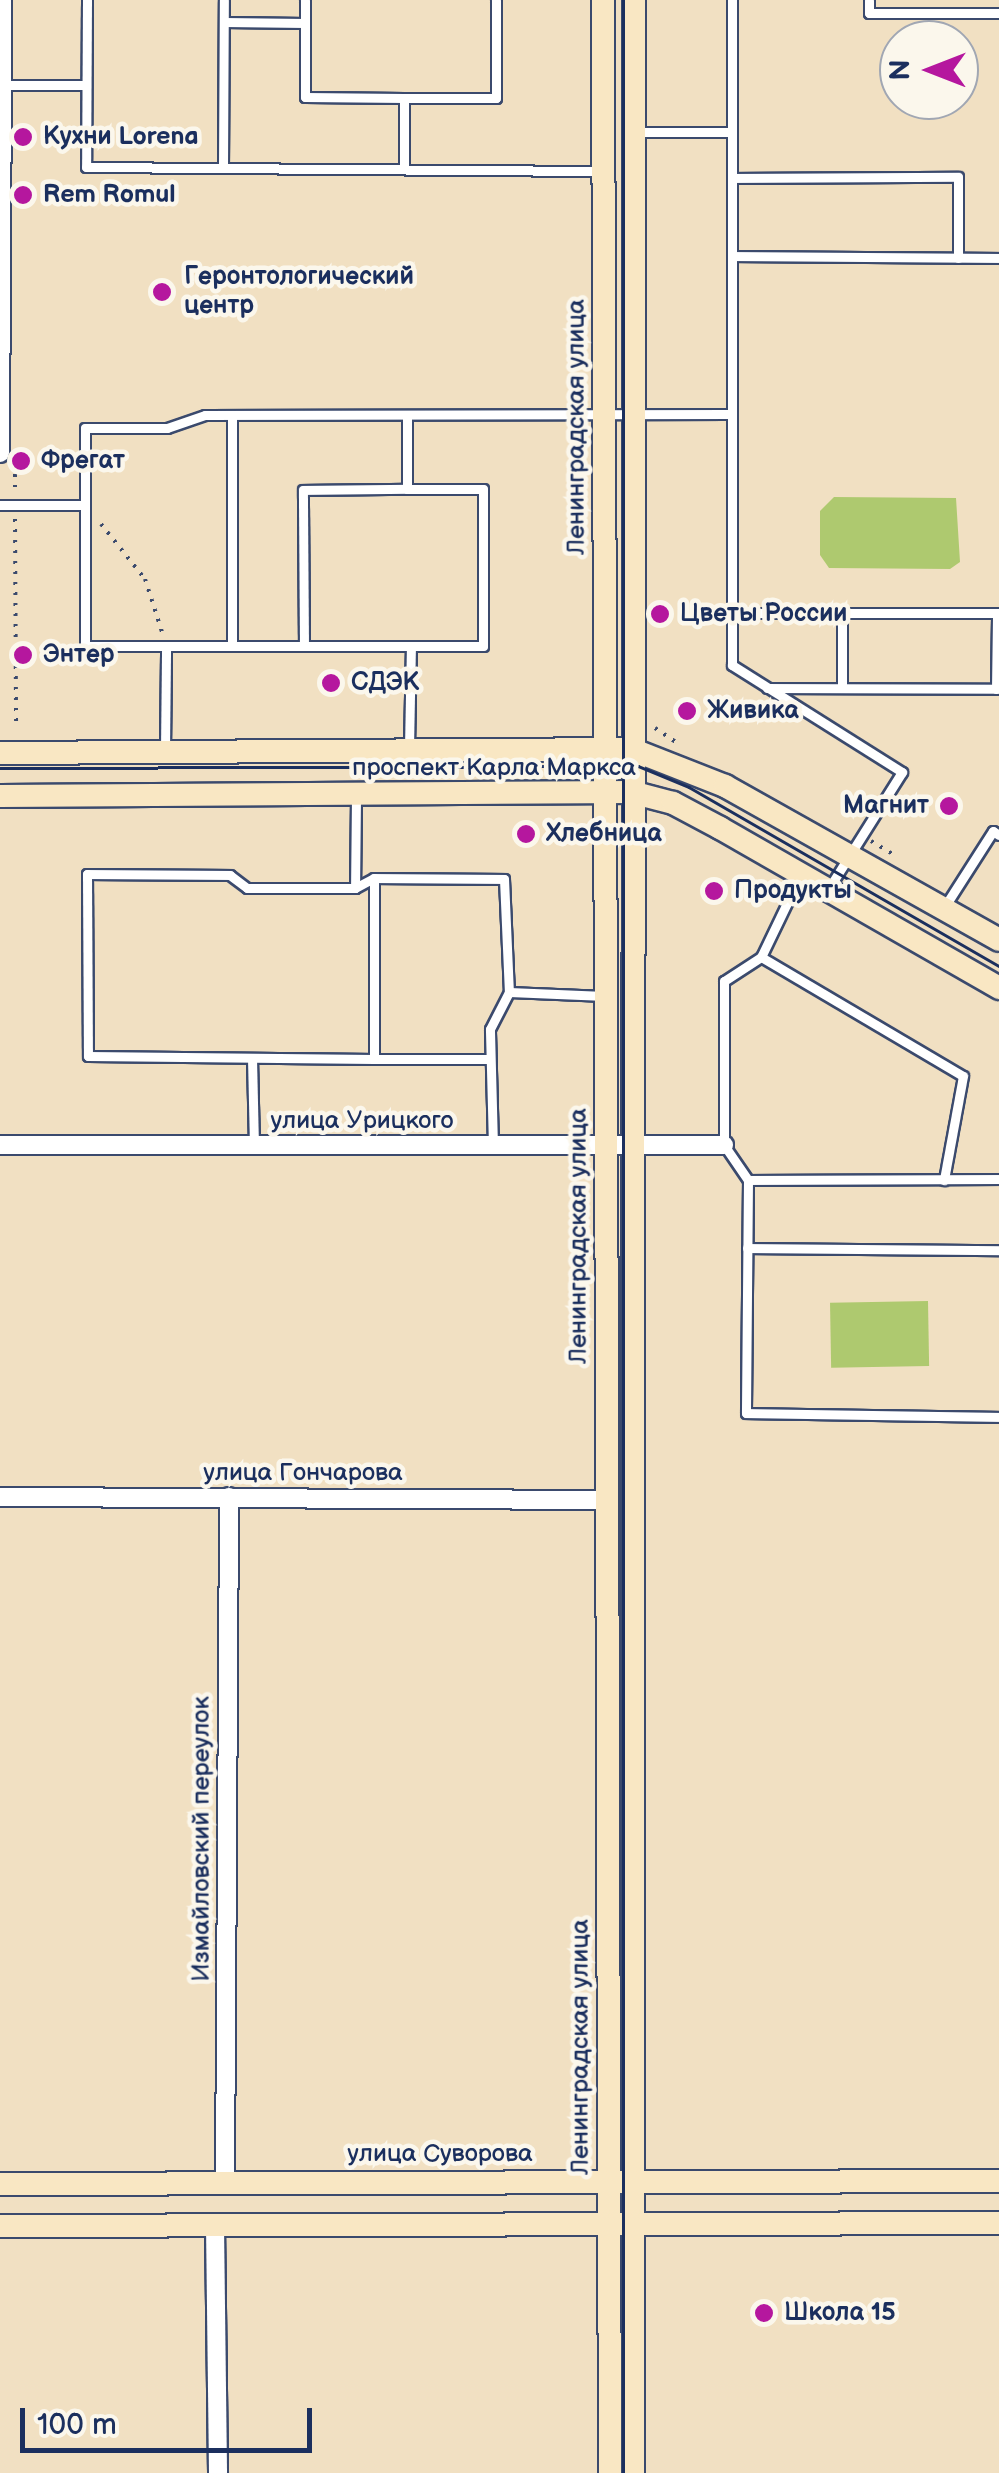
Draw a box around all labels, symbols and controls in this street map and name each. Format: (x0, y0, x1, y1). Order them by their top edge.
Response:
north arrow (879, 20, 979, 120)
text: N (884, 59, 917, 81)
place label: Кухни Lorena (43, 122, 199, 152)
marker: Кухни Lorena (12, 126, 34, 148)
place label: Rem Romul (43, 180, 175, 210)
marker: Rem Romul (12, 184, 34, 206)
place label: Геронтологический центр (184, 263, 414, 322)
marker: Геронтологический центр (149, 279, 175, 305)
street label: Ленинградская улица (562, 299, 592, 555)
place label: Фрегат (41, 446, 125, 476)
marker: Фрегат (10, 450, 32, 472)
place label: Цветы России (680, 599, 847, 629)
marker: Цветы России (649, 603, 671, 625)
place label: Энтер (43, 640, 115, 670)
marker: Энтер (12, 644, 34, 666)
place label: СДЭК (351, 668, 419, 698)
marker: СДЭК (320, 672, 342, 694)
place label: Живика (707, 696, 799, 726)
marker: Живика (676, 700, 698, 722)
street label: проспект Карла Маркса (352, 753, 636, 783)
place label: Магнит (843, 791, 929, 821)
marker: Магнит (938, 795, 960, 817)
place label: Хлебница (546, 819, 662, 849)
marker: Хлебница (515, 823, 537, 845)
place label: Продукты (734, 876, 852, 906)
marker: Продукты (703, 880, 725, 902)
street label: улица Урицкого (270, 1106, 454, 1136)
street label: Ленинградская улица (564, 1108, 594, 1364)
street label: улица Гончарова (203, 1458, 403, 1488)
street label: Измайловский переулок (187, 1696, 217, 1982)
street label: Ленинградская улица (566, 1919, 596, 2175)
street label: улица Суворова (347, 2139, 533, 2169)
place label: Школа 15 (784, 2298, 896, 2328)
marker: Школа 15 (753, 2302, 775, 2324)
scale bar (25, 2388, 318, 2450)
text: 100 m (37, 2407, 117, 2443)

